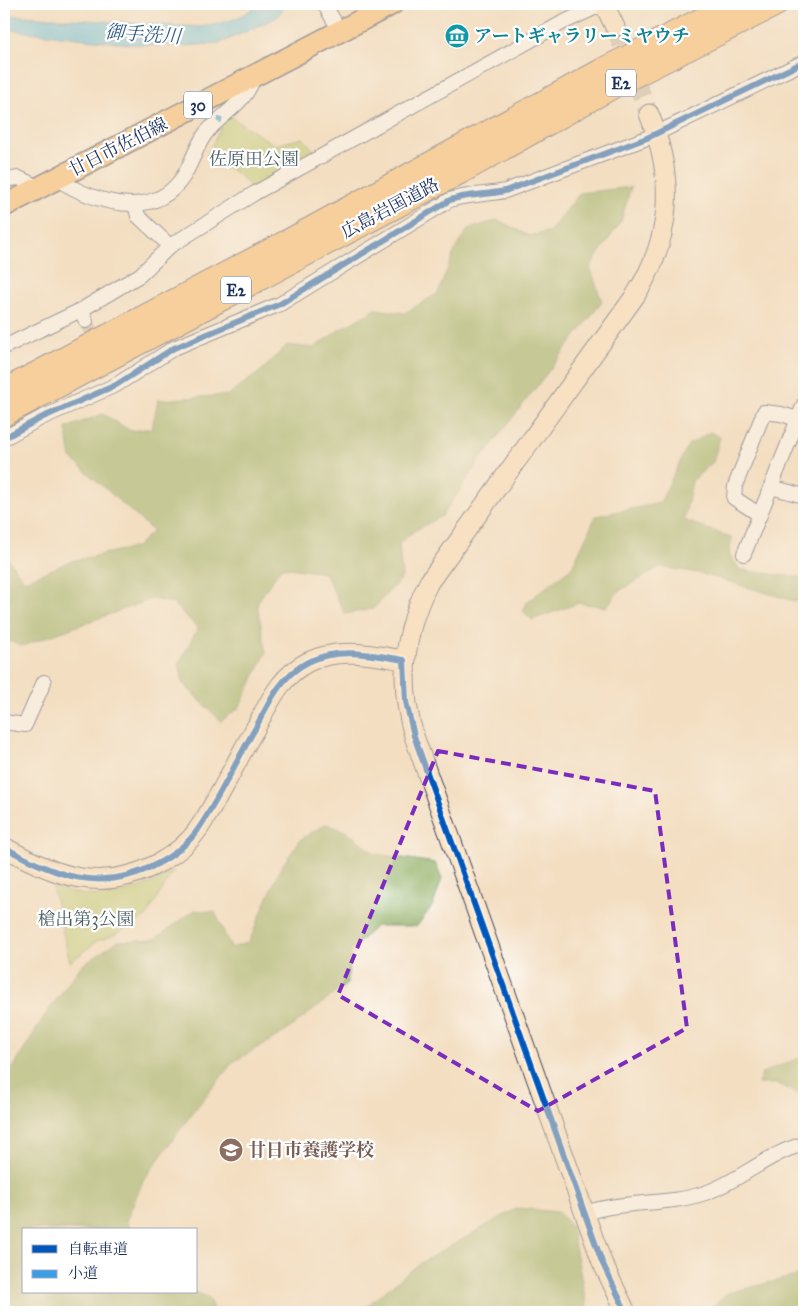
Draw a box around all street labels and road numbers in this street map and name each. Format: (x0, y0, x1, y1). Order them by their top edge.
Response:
road number: E2 (606, 70, 636, 96)
road number: 30 (184, 92, 212, 118)
street label: 廿日市佐伯線 (65, 113, 171, 181)
street label: 広島岩国道路 (337, 173, 443, 243)
road number: E2 (221, 276, 251, 304)

